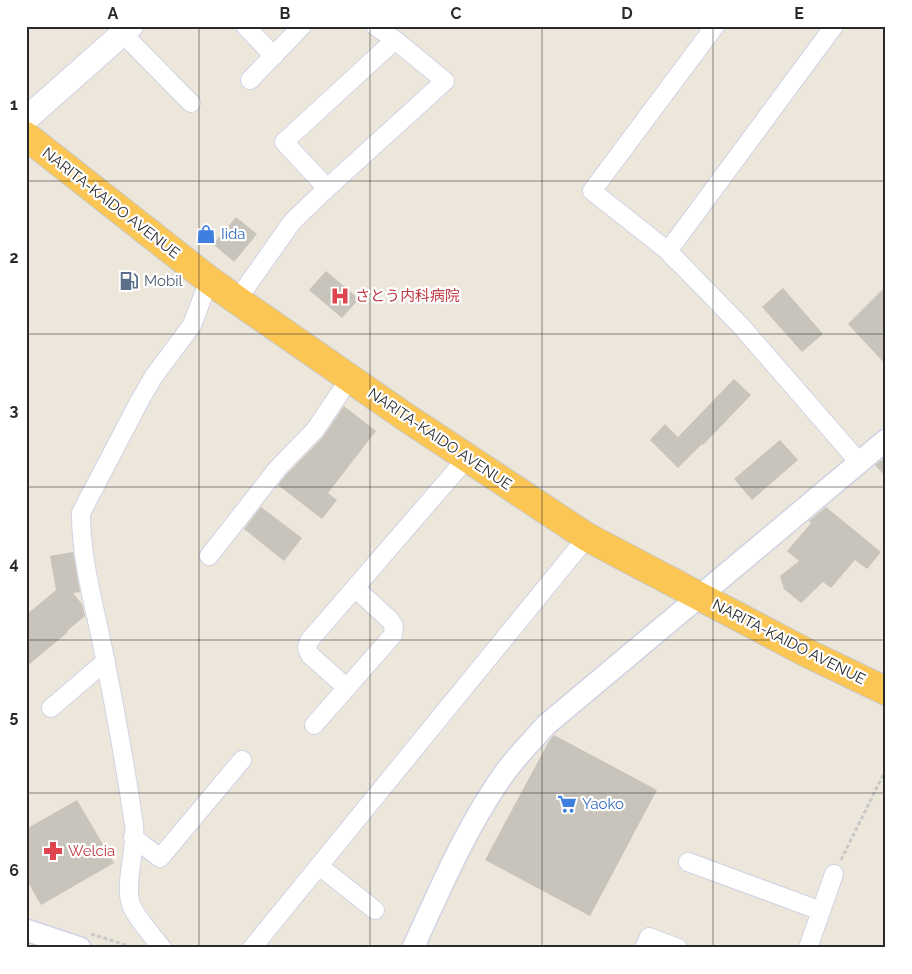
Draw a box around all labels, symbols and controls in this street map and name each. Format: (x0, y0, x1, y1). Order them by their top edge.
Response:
text: A (108, 4, 119, 23)
text: B (280, 4, 291, 23)
text: C (451, 4, 462, 23)
text: D (621, 4, 633, 23)
text: E (794, 4, 804, 23)
text: 1 (10, 95, 18, 114)
street label: NARITA-KAIDO AVENUE (39, 144, 183, 262)
shop icon: Iida (195, 223, 217, 245)
place label: Iida (221, 225, 246, 243)
text: 2 (9, 248, 19, 267)
fuel station icon: Mobil (118, 270, 140, 292)
place label: Mobil (144, 272, 183, 290)
hospital icon: さとう内科病院 (329, 285, 351, 307)
place label: さとう内科病院 (355, 287, 460, 305)
street label: NARITA-KAIDO AVENUE (365, 384, 515, 494)
text: 3 (10, 401, 19, 420)
text: 4 (9, 554, 19, 573)
street label: NARITA-KAIDO AVENUE (710, 596, 868, 688)
text: 5 (10, 707, 19, 726)
supermarket icon: Yaoko (556, 793, 578, 815)
place label: Yaoko (582, 795, 624, 813)
pharmacy icon: Welcia (42, 840, 64, 862)
place label: Welcia (68, 842, 115, 860)
text: 6 (9, 861, 19, 880)

